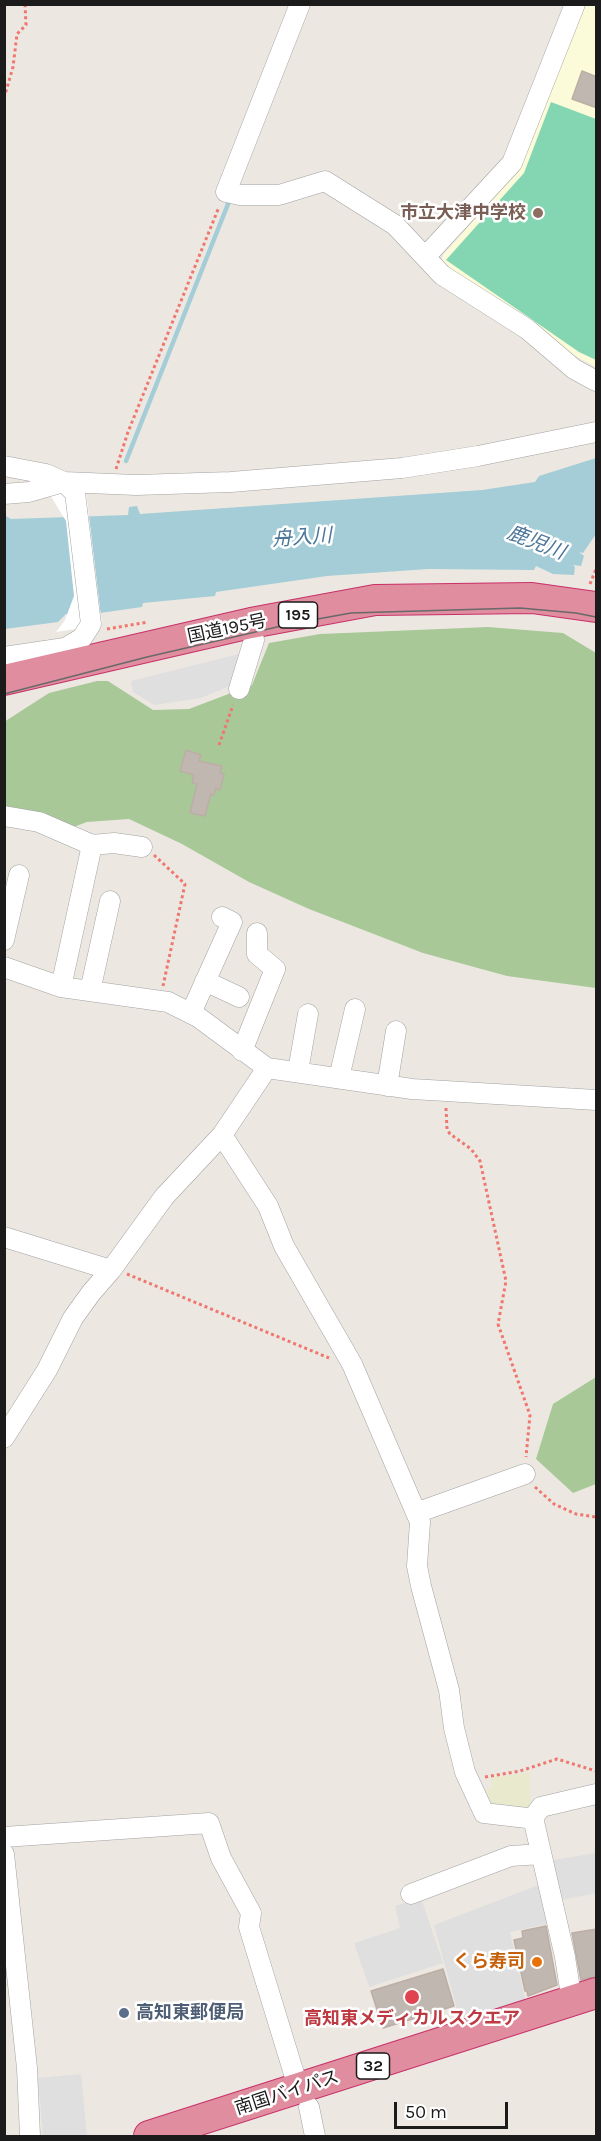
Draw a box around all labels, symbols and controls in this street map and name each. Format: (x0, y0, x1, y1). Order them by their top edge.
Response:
place label: 市立大津中学校 (400, 202, 526, 224)
marker: 市立大津中学校 (531, 206, 545, 220)
water label: 鹿児川 (504, 521, 568, 565)
water label: 舟入川 (271, 524, 333, 552)
road number: 195 (278, 602, 318, 628)
street label: 国道195号 (185, 610, 269, 648)
place label: くら寿司 (453, 1951, 525, 1973)
marker: くら寿司 (530, 1955, 544, 1969)
marker: 高知東メディカルスクエア (403, 1988, 421, 2006)
place label: 高知東郵便局 (136, 2002, 244, 2024)
marker: 高知東郵便局 (117, 2006, 131, 2020)
place label: 高知東メディカルスクエア (304, 2008, 520, 2030)
road number: 32 (356, 2053, 389, 2079)
street label: 南国バイパス (232, 2066, 342, 2120)
scale bar (397, 2090, 511, 2128)
text: 50 m (405, 2101, 447, 2123)

